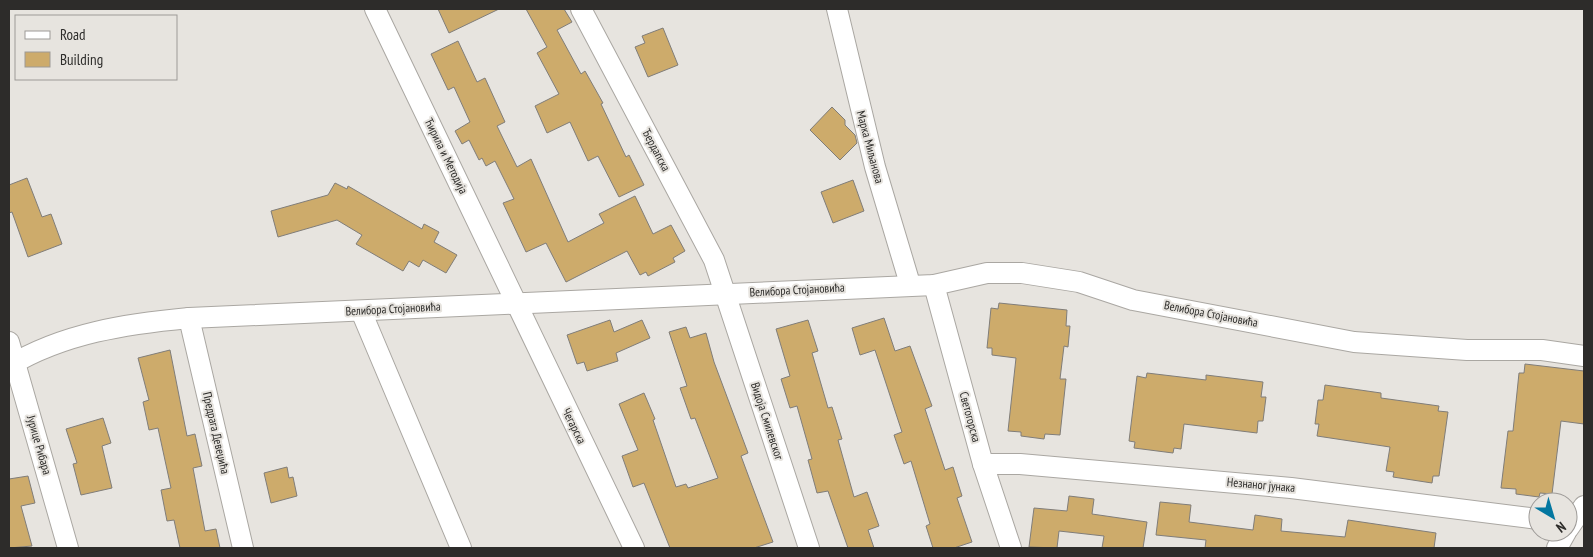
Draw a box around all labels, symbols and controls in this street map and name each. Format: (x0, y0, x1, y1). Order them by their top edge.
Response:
legend (15, 15, 178, 80)
text: Road (60, 25, 86, 44)
text: Building (60, 50, 103, 69)
street label: Марка Миљанова (854, 109, 887, 185)
street label: Ћирила и Методија (422, 115, 471, 196)
street label: Ђердапска (639, 126, 674, 174)
street label: Велибора Стојановића (749, 280, 845, 299)
street label: Велибора Стојановића (1163, 297, 1259, 330)
street label: Велибора Стојановића (345, 299, 441, 318)
street label: Видоја Смилевског (748, 380, 787, 462)
street label: Предрага Девеџића (200, 390, 233, 476)
street label: Светогорска (957, 390, 984, 444)
street label: Чегарска (559, 405, 590, 446)
street label: Јурице Рибара (24, 412, 55, 476)
street label: Незнаног јунака (1226, 474, 1296, 495)
north arrow (1528, 492, 1578, 542)
text: N (1552, 518, 1570, 537)

